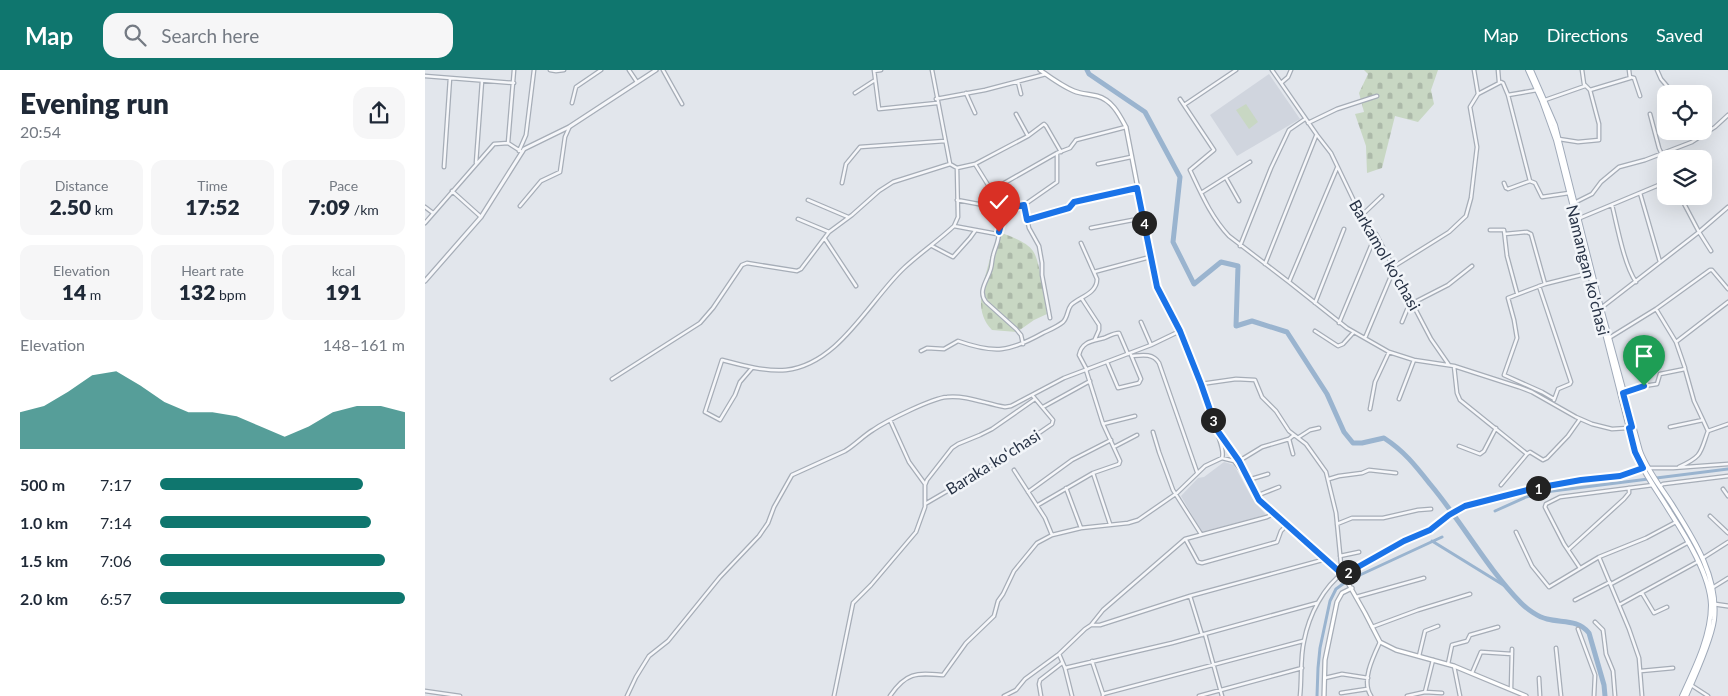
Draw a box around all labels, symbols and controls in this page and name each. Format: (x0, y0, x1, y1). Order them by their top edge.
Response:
search box (103, 13, 453, 58)
text: Map (25, 21, 73, 50)
icon: search (121, 21, 149, 49)
text: Search here (161, 24, 259, 47)
text: Map (1483, 24, 1519, 46)
text: Directions (1547, 24, 1628, 46)
text: Saved (1656, 24, 1703, 46)
map controls (1657, 85, 1712, 205)
button: locate (1657, 85, 1712, 140)
text: Evening run (20, 86, 169, 120)
button: share (353, 87, 405, 139)
text: 20:54 (20, 122, 61, 141)
button: layers (1657, 150, 1712, 205)
text: Distance (55, 177, 108, 194)
text: Time (197, 177, 228, 194)
text: Pace (329, 177, 358, 194)
pin (978, 181, 1020, 232)
icon: check (985, 188, 1013, 216)
text: 2.50 (50, 194, 91, 219)
text: 17:52 (185, 194, 240, 219)
text: 7:09 (308, 194, 350, 219)
street label: Barkamol ko'chasi (1346, 196, 1425, 314)
text: km (91, 201, 113, 218)
text: /km (350, 201, 379, 218)
street label: Namangan ko'chasi (1563, 203, 1614, 337)
pin: 4 (1131, 210, 1157, 236)
text: 4 (1140, 215, 1149, 232)
text: Elevation (53, 262, 110, 279)
text: Heart rate (181, 262, 244, 279)
text: kcal (332, 262, 355, 279)
text: 14 (62, 279, 86, 304)
text: 132 (179, 279, 215, 304)
text: 191 (325, 279, 362, 304)
text: m (86, 286, 101, 303)
text: bpm (215, 286, 246, 303)
text: Elevation (20, 335, 85, 354)
text: 148–161 m (323, 335, 405, 354)
pin (1623, 335, 1665, 386)
icon: arrive (1630, 342, 1658, 370)
pin: 3 (1201, 408, 1225, 432)
text: 3 (1209, 412, 1218, 429)
street label: Baraka koʻchasi (942, 425, 1043, 498)
text: 500 m (20, 475, 65, 494)
text: 7:17 (100, 475, 132, 494)
pin: 1 (1525, 476, 1551, 500)
text: 1 (1534, 480, 1543, 497)
text: 1.0 km (20, 513, 68, 532)
text: 7:14 (100, 513, 132, 532)
text: 1.5 km (20, 551, 68, 570)
text: 7:06 (100, 551, 132, 570)
pin: 2 (1335, 560, 1361, 584)
text: 2 (1344, 564, 1353, 581)
text: 2.0 km (20, 589, 68, 608)
text: 6:57 (100, 589, 132, 608)

